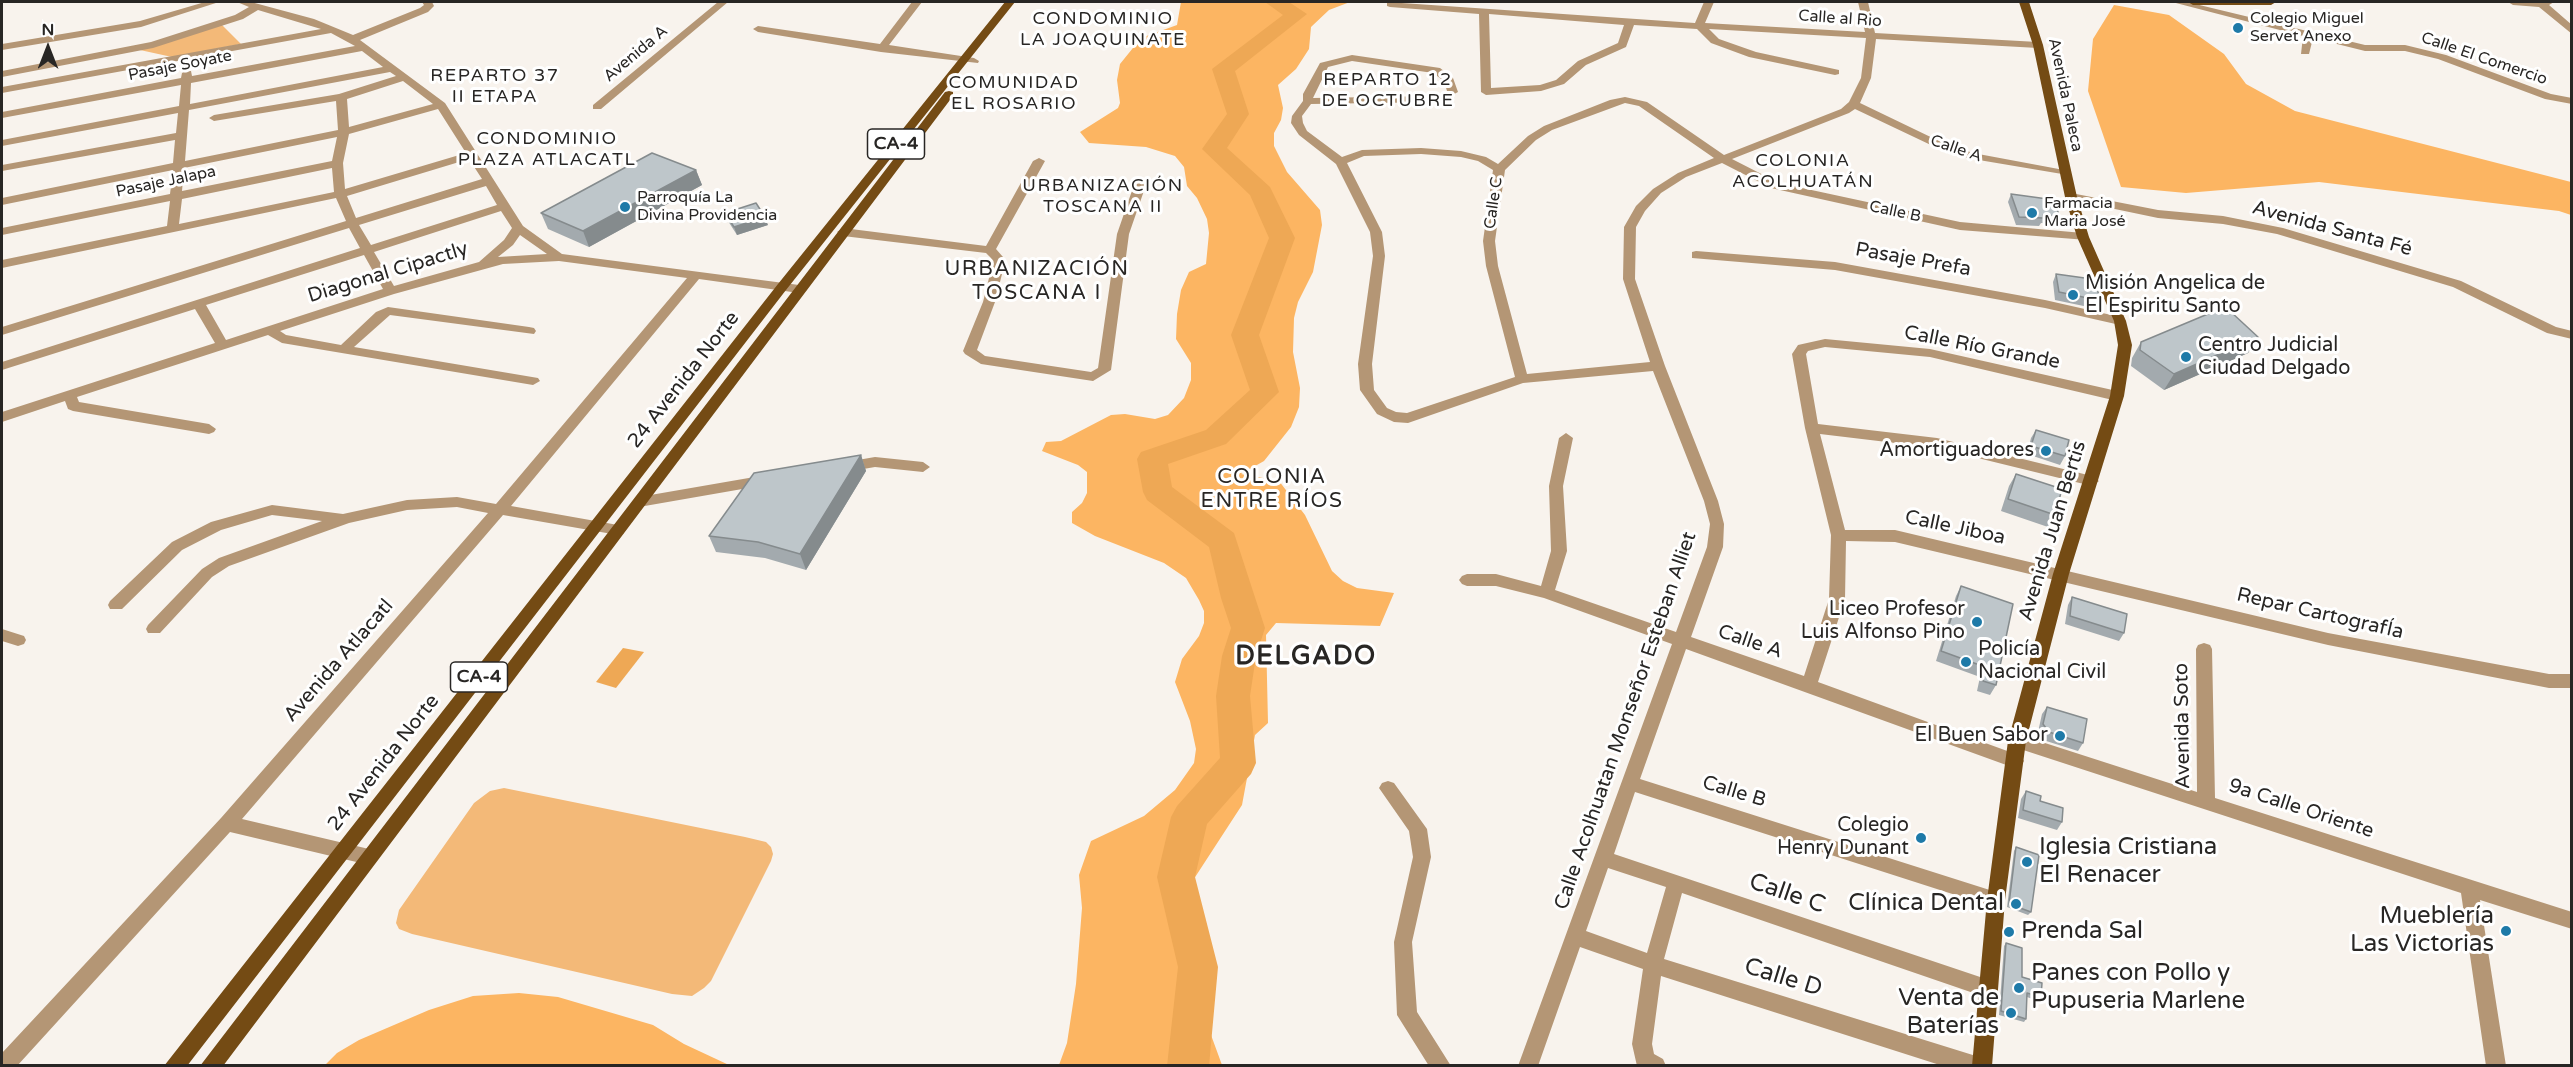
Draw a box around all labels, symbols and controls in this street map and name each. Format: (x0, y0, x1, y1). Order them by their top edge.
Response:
street label: Calle al Rio (1798, 7, 1882, 31)
district label: CONDOMINIO LA JOAQUINATE (1020, 8, 1186, 50)
place label: Colegio Miguel Servet Anexo (2250, 9, 2364, 47)
north arrow (18, 18, 78, 78)
text: N (42, 20, 54, 40)
marker: Colegio Miguel Servet Anexo (2231, 21, 2245, 35)
street label: Avenida A (600, 22, 672, 86)
street label: Calle El Comercio (2418, 28, 2550, 90)
street label: Avenida Paleca (2044, 36, 2086, 154)
street label: Pasaje Soyate (127, 47, 233, 85)
district label: REPARTO 37 II ETAPA (430, 65, 560, 107)
district label: REPARTO 12 DE OCTUBRE (1321, 69, 1455, 112)
district label: COMUNIDAD EL ROSARIO (948, 72, 1080, 115)
district label: CONDOMINIO PLAZA ATLACATL (458, 128, 636, 170)
road number: CA-4 (868, 129, 924, 159)
street label: Calle A (1928, 131, 1984, 167)
district label: COLONIA ACOLHUATÁN (1732, 150, 1874, 192)
street label: Pasaje Jalapa (114, 162, 218, 202)
district label: URBANIZACIÓN TOSCANA II (1022, 175, 1184, 218)
street label: Calle C (1481, 176, 1507, 230)
place label: Parroquía La Divina Providencia (637, 188, 777, 226)
place label: Farmacia Maria José (2044, 194, 2126, 232)
street label: Avenida Santa Fé (2249, 196, 2415, 262)
street label: Calle B (1867, 197, 1923, 227)
marker: Parroquía La Divina Providencia (618, 200, 632, 214)
marker: Farmacia Maria José (2025, 206, 2039, 220)
street label: Diagonal Cipactly (305, 237, 471, 309)
street label: Pasaje Prefa (1853, 238, 1973, 282)
district label: URBANIZACIÓN TOSCANA I (944, 256, 1130, 306)
place label: Misión Angelica de El Espiritu Santo (2085, 272, 2265, 319)
marker: Misión Angelica de El Espiritu Santo (2066, 288, 2080, 302)
street label: 24 Avenida Norte (623, 307, 745, 453)
street label: Calle Río Grande (1902, 321, 2062, 375)
place label: Centro Judicial Ciudad Delgado (2198, 334, 2350, 381)
marker: Centro Judicial Ciudad Delgado (2179, 350, 2193, 364)
street label: Avenida Juan Bertis (2014, 438, 2092, 624)
place label: Amortiguadores (1879, 439, 2034, 463)
marker: Amortiguadores (2039, 444, 2053, 458)
district label: COLONIA ENTRE RÍOS (1201, 464, 1343, 514)
street label: Calle Jiboa (1903, 506, 2007, 550)
street label: Calle Acolhuatan Monseñor Esteban Alliet (1550, 529, 1702, 913)
street label: Repar CartografÍa (2234, 583, 2406, 645)
street label: Avenida Atlacatl (279, 595, 399, 727)
place label: Liceo Profesor Luis Alfonso Pino (1801, 598, 1965, 645)
marker: Liceo Profesor Luis Alfonso Pino (1970, 615, 1984, 629)
street label: Calle A (1715, 620, 1785, 664)
place label: Policía Nacional Civil (1978, 638, 2106, 685)
district label: DELGADO (1235, 641, 1377, 673)
marker: Policía Nacional Civil (1959, 655, 1973, 669)
road number: CA-4 (450, 662, 508, 692)
street label: Avenida Soto (2170, 663, 2196, 789)
street label: 24 Avenida Norte (323, 690, 445, 836)
place label: El Buen Sabor (1914, 724, 2048, 748)
marker: El Buen Sabor (2053, 729, 2067, 743)
street label: Calle B (1699, 771, 1769, 813)
street label: 9a Calle Oriente (2225, 774, 2377, 844)
place label: Colegio Henry Dunant (1777, 814, 1909, 861)
marker: Colegio Henry Dunant (1914, 831, 1928, 845)
place label: Iglesia Cristiana El Renacer (2039, 834, 2217, 890)
marker: Iglesia Cristiana El Renacer (2020, 855, 2034, 869)
street label: Calle C (1745, 868, 1829, 920)
place label: Clínica Dental (1848, 890, 2004, 918)
marker: Clínica Dental (2009, 897, 2023, 911)
place label: Mueblería Las Victorias (2350, 903, 2494, 959)
place label: Prenda Sal (2021, 918, 2143, 946)
marker: Mueblería Las Victorias (2499, 924, 2513, 938)
marker: Prenda Sal (2002, 925, 2016, 939)
street label: Calle D (1741, 953, 1825, 1003)
place label: Panes con Pollo y Pupuseria Marlene (2031, 960, 2245, 1016)
marker: Panes con Pollo y Pupuseria Marlene (2012, 981, 2026, 995)
place label: Venta de Baterías (1898, 985, 1999, 1041)
marker: Venta de Baterías (2004, 1006, 2018, 1020)

